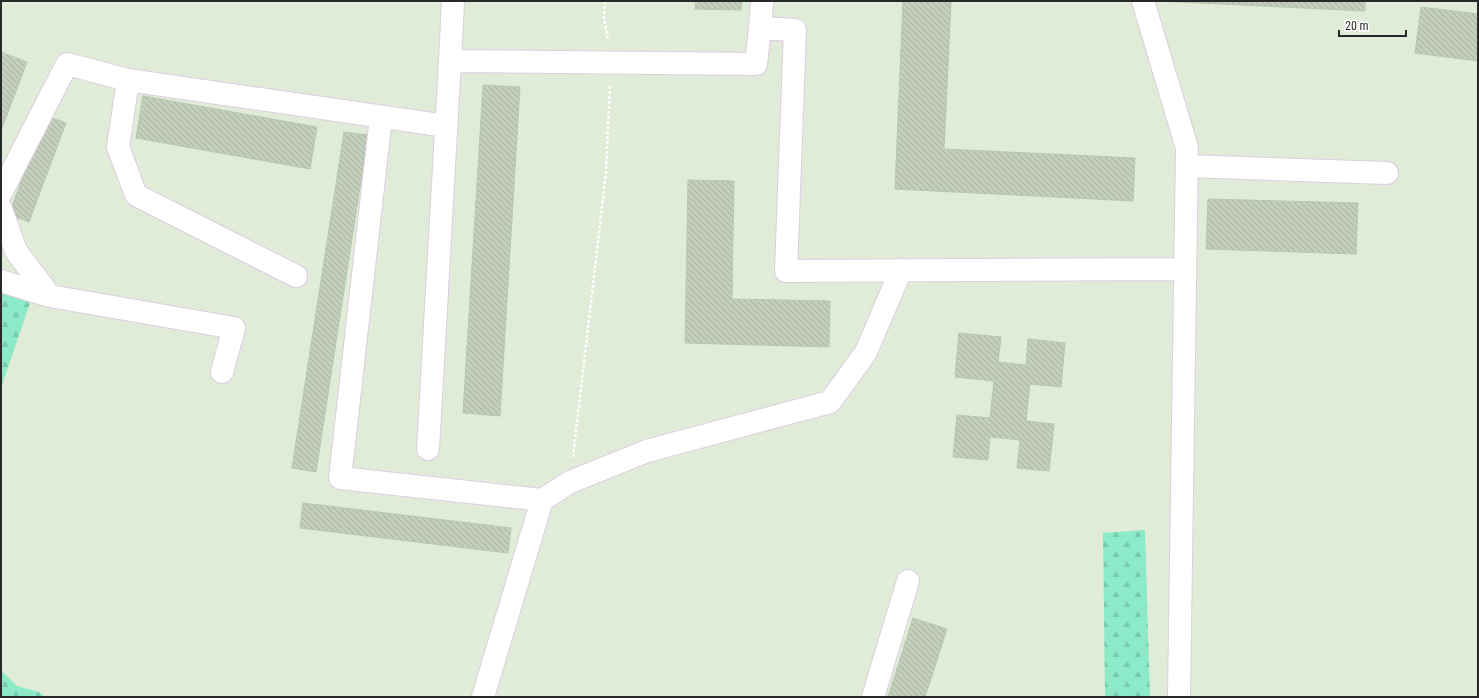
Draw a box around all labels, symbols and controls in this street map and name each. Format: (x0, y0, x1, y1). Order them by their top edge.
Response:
scale bar (1339, 12, 1406, 38)
text: 20 m (1345, 19, 1369, 33)

